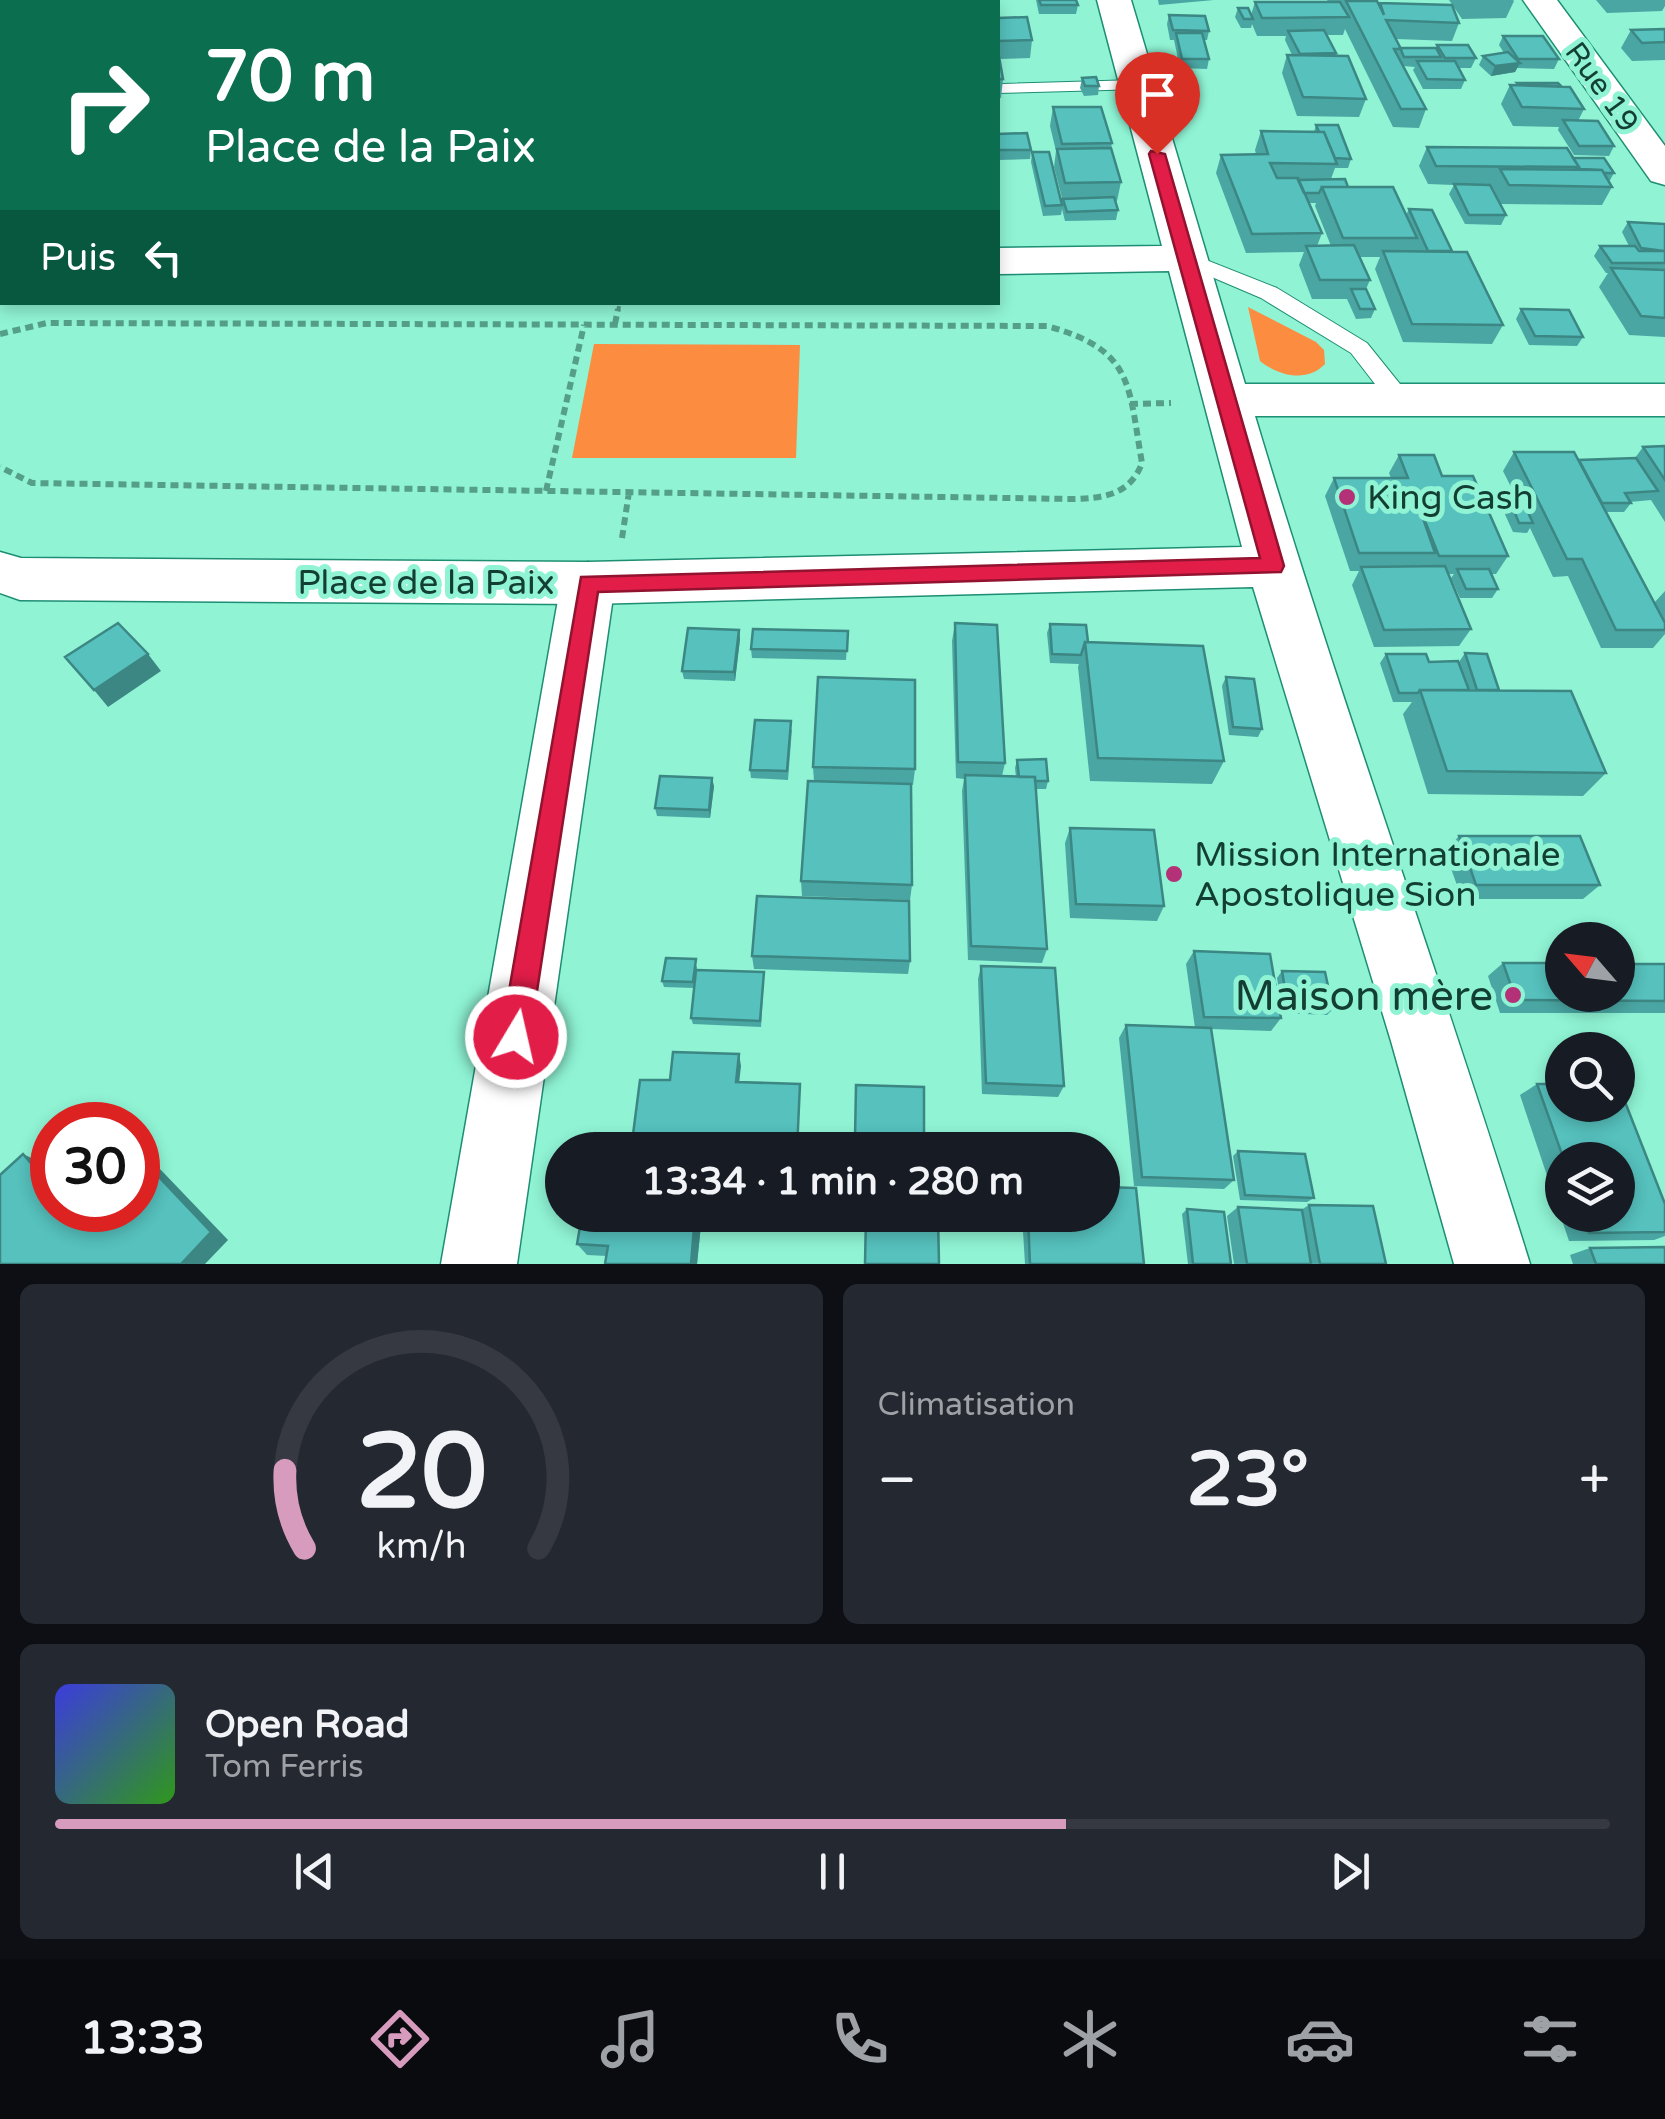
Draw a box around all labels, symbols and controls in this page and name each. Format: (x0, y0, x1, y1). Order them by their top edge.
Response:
street label: Rue 19 (1557, 35, 1647, 139)
text: 70 m (205, 36, 375, 120)
icon: right (40, 40, 170, 170)
pin (1115, 52, 1200, 155)
icon: arrive (1130, 67, 1185, 122)
text: Place de la Paix (205, 121, 536, 175)
icon: left (136, 230, 191, 285)
text: Puis (40, 235, 116, 281)
place label: King Cash (1367, 477, 1534, 519)
marker: King Cash (1336, 486, 1358, 508)
street label: Place de la Paix (297, 562, 555, 604)
place label: Mission Internationale Apostolique Sion (1194, 834, 1561, 916)
marker: Mission Internationale Apostolique Sion (1163, 863, 1185, 885)
north arrow (1545, 922, 1635, 1012)
map controls (1545, 922, 1635, 1232)
place label: Maison mère (1235, 971, 1493, 1022)
marker: Maison mère (1502, 984, 1524, 1006)
position arrow (464, 985, 568, 1089)
button: search (1545, 1032, 1635, 1122)
speed limit sign: 30 (30, 1102, 160, 1232)
button: layers (1545, 1142, 1635, 1232)
text: 13:34 · 1 min · 280 m (641, 1159, 1024, 1205)
text: Climatisation (878, 1386, 1075, 1424)
text: 20 (356, 1411, 487, 1536)
text: 23° (1187, 1435, 1309, 1525)
text: − (878, 1448, 917, 1514)
text: + (1579, 1448, 1610, 1514)
text: km/h (376, 1525, 466, 1568)
text: Open Road (205, 1702, 410, 1748)
text: Tom Ferris (205, 1748, 364, 1786)
icon: previous (287, 1844, 342, 1899)
icon: pause (805, 1844, 860, 1899)
icon: next (1323, 1844, 1378, 1899)
icon: directions (365, 2004, 435, 2074)
icon: music (595, 2004, 665, 2074)
icon: phone (825, 2004, 895, 2074)
icon: climate (1055, 2004, 1125, 2074)
icon: car (1285, 2004, 1355, 2074)
icon: filters (1515, 2004, 1585, 2074)
text: 13:33 (80, 2012, 205, 2066)

